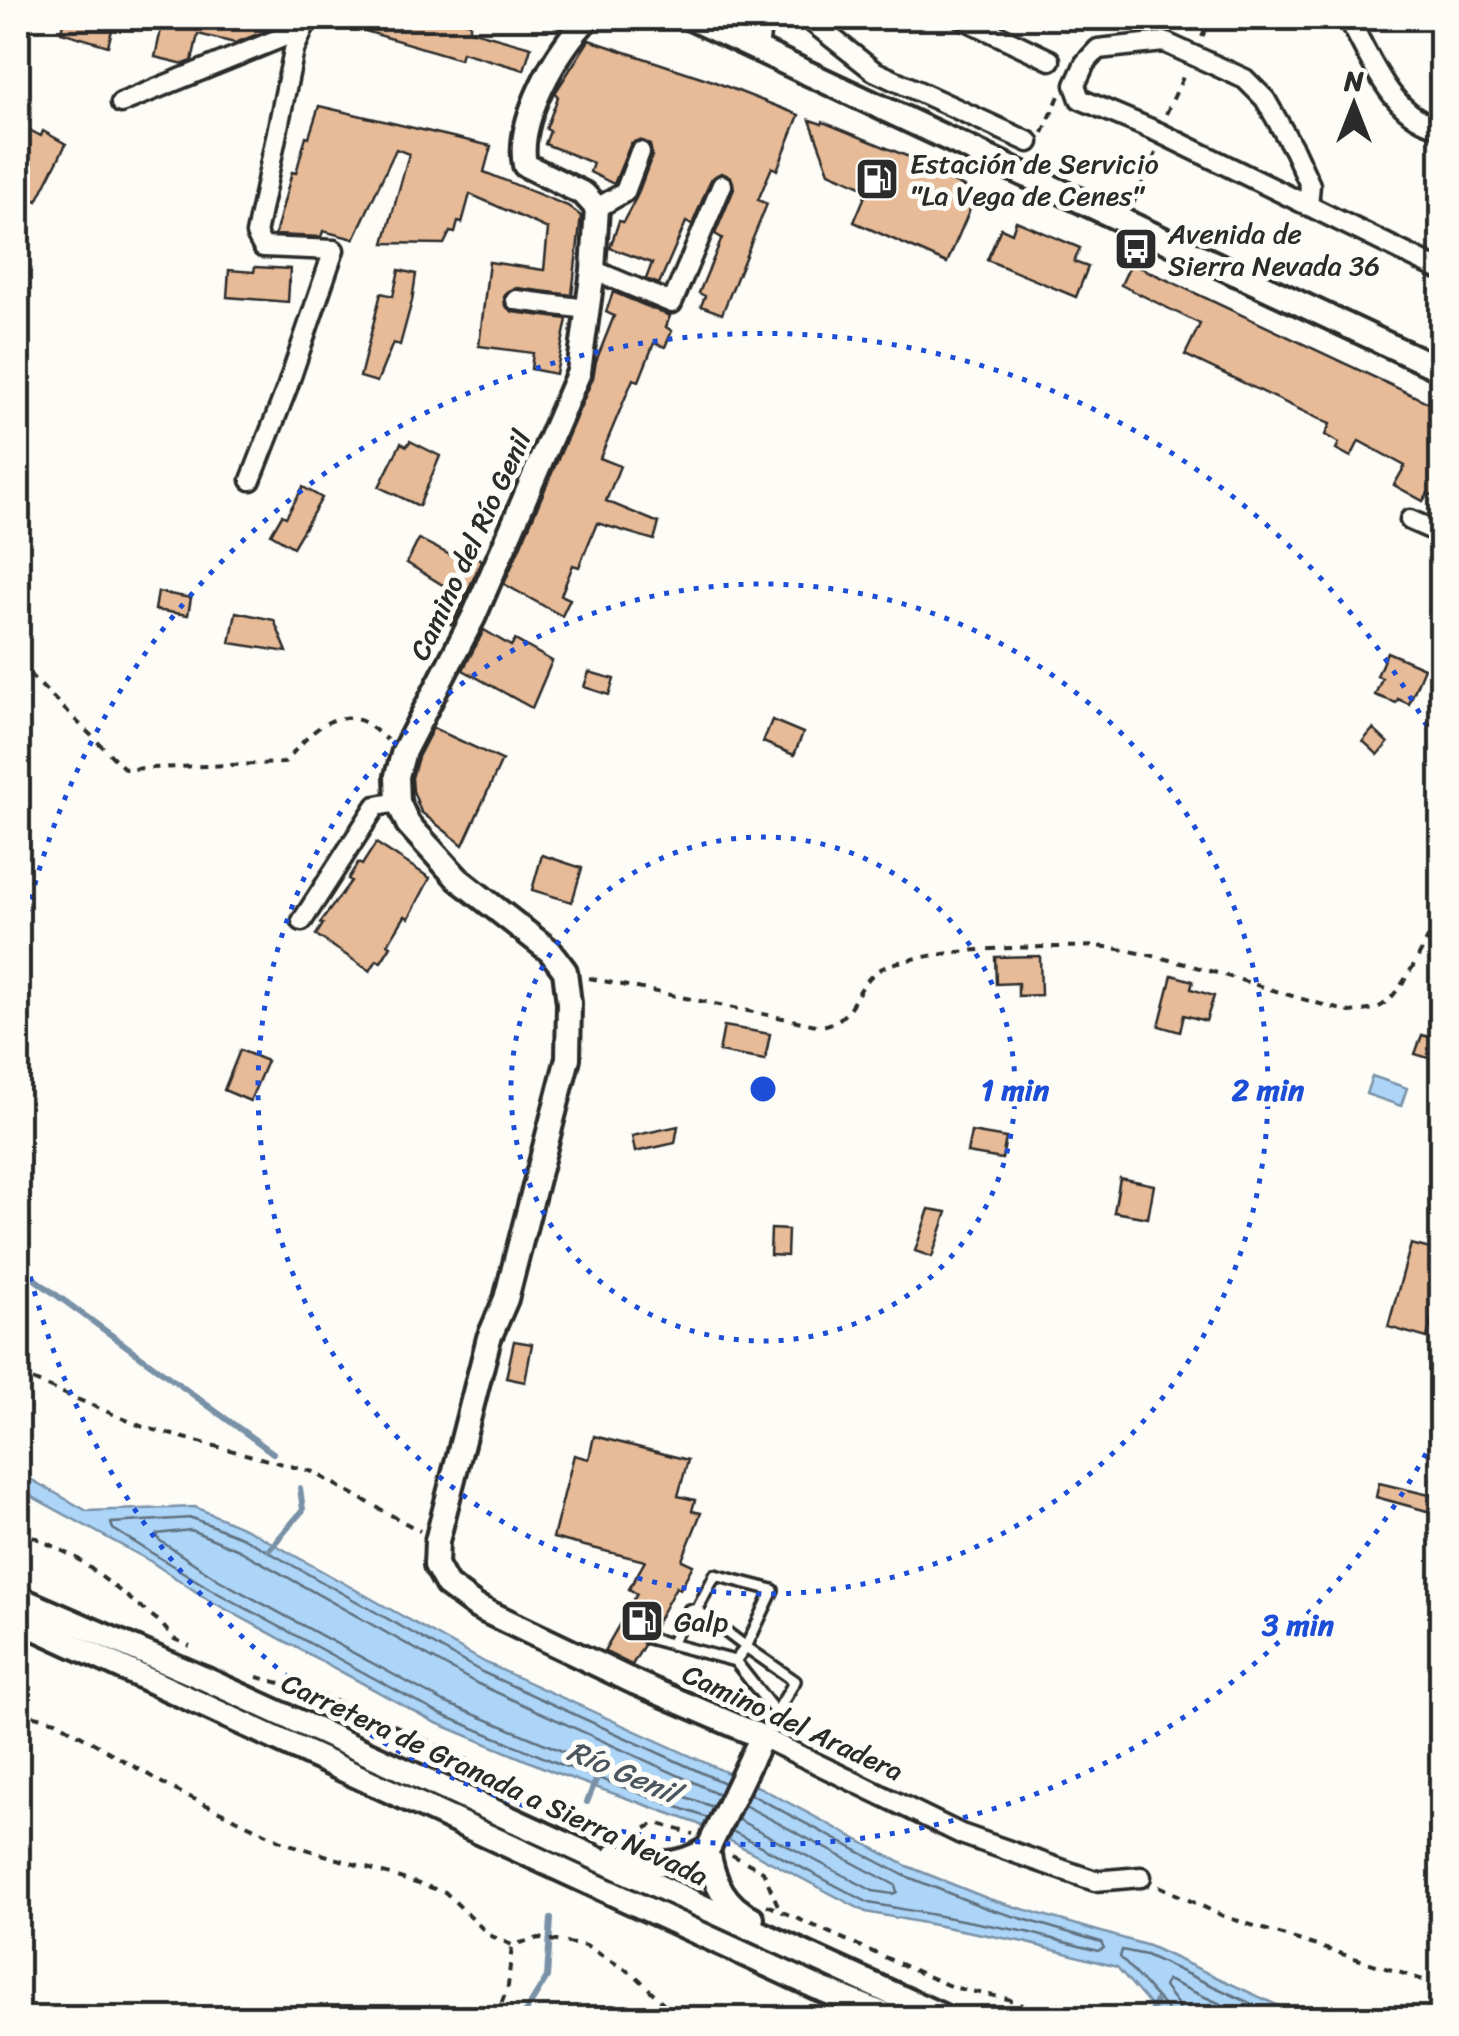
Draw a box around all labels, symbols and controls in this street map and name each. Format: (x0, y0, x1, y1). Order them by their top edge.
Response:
north arrow (1304, 55, 1404, 155)
text: N (1343, 56, 1364, 105)
place label: Estación de Servicio "La Vega de Cenes" (910, 139, 1159, 220)
fuel station icon: Estación de Servicio "La Vega de Cenes" (854, 156, 900, 202)
place label: Avenida de Sierra Nevada 36 (1167, 209, 1380, 290)
bus stop icon: Avenida de Sierra Nevada 36 (1113, 226, 1159, 272)
street label: Camino del Río Genil (396, 421, 546, 669)
text: 1 min (981, 1063, 1050, 1117)
text: 2 min (1232, 1063, 1305, 1117)
centre of rings (745, 1071, 781, 1107)
place label: Galp (674, 1597, 728, 1646)
fuel station icon: Galp (619, 1598, 665, 1644)
text: 3 min (1261, 1598, 1335, 1652)
street label: Camino del Aradera (674, 1650, 911, 1795)
street label: Carretera de Granada a Sierra Nevada (273, 1659, 716, 1900)
water label: Río Genil (559, 1724, 693, 1822)

